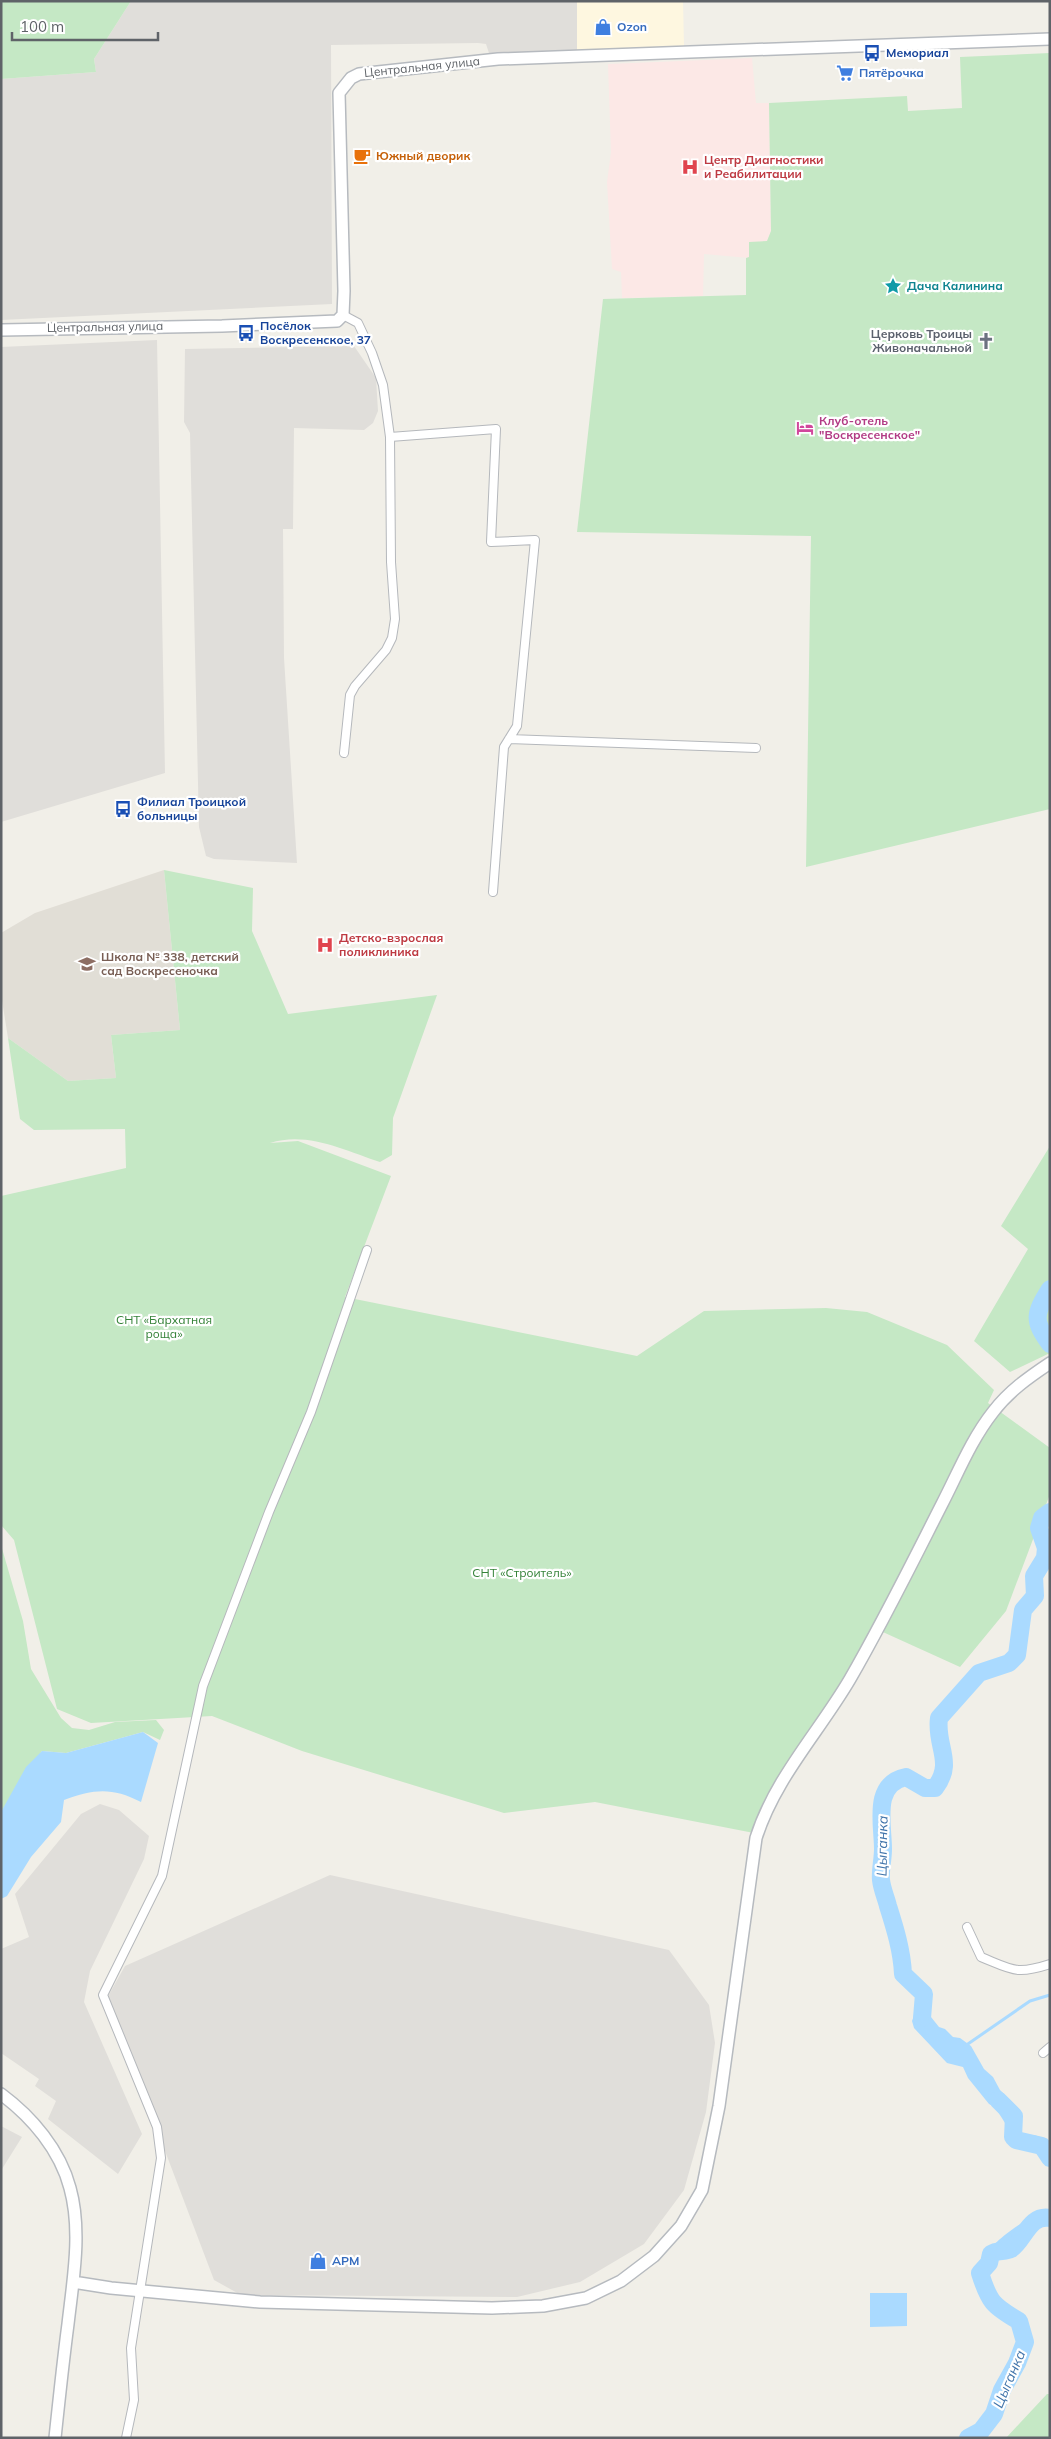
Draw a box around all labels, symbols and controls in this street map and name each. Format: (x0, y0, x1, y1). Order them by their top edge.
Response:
scale bar (12, 10, 159, 42)
text: 100 m (20, 17, 64, 36)
shop icon: Ozon (593, 17, 613, 37)
place label: Ozon (617, 19, 647, 34)
bus stop icon: Мемориал (862, 43, 882, 63)
place label: Мемориал (886, 45, 949, 60)
street label: Центральная улица (363, 53, 481, 80)
supermarket icon: Пятёрочка (835, 63, 855, 83)
place label: Пятёрочка (859, 65, 924, 80)
cafe icon: Южный дворик (352, 146, 372, 166)
place label: Южный дворик (376, 148, 470, 163)
place label: Центр Диагностики и Реабилитации (704, 152, 824, 181)
hospital icon: Центр Диагностики и Реабилитации (680, 157, 700, 177)
place icon: Дача Калинина (883, 276, 903, 296)
place label: Дача Калинина (907, 278, 1003, 293)
street label: Центральная улица (47, 318, 163, 335)
place label: Посёлок Воскресенское, 37 (260, 318, 371, 347)
bus stop icon: Посёлок Воскресенское, 37 (236, 323, 256, 343)
place label: Церковь Троицы Живоначальной (871, 326, 972, 355)
church icon: Церковь Троицы Живоначальной (976, 331, 996, 351)
place label: Клуб-отель "Воскресенское" (819, 413, 920, 442)
hotel icon: Клуб-отель "Воскресенское" (795, 418, 815, 438)
place label: Филиал Троицкой больницы (137, 794, 246, 823)
bus stop icon: Филиал Троицкой больницы (113, 799, 133, 819)
place label: Детско-взрослая поликлиника (339, 930, 443, 959)
hospital icon: Детско-взрослая поликлиника (315, 935, 335, 955)
place label: Школа № 338, детский сад Воскресеночка (101, 949, 239, 978)
school or university icon: Школа № 338, детский сад Воскресеночка (77, 954, 97, 974)
park label: СНТ «Бархатная роща» (116, 1312, 212, 1341)
park label: СНТ «Строитель» (472, 1565, 572, 1580)
water label: Цыганка (872, 1815, 892, 1877)
shop icon: АРМ (308, 2251, 328, 2271)
place label: АРМ (332, 2253, 359, 2268)
water label: Цыганка (989, 2347, 1029, 2411)

